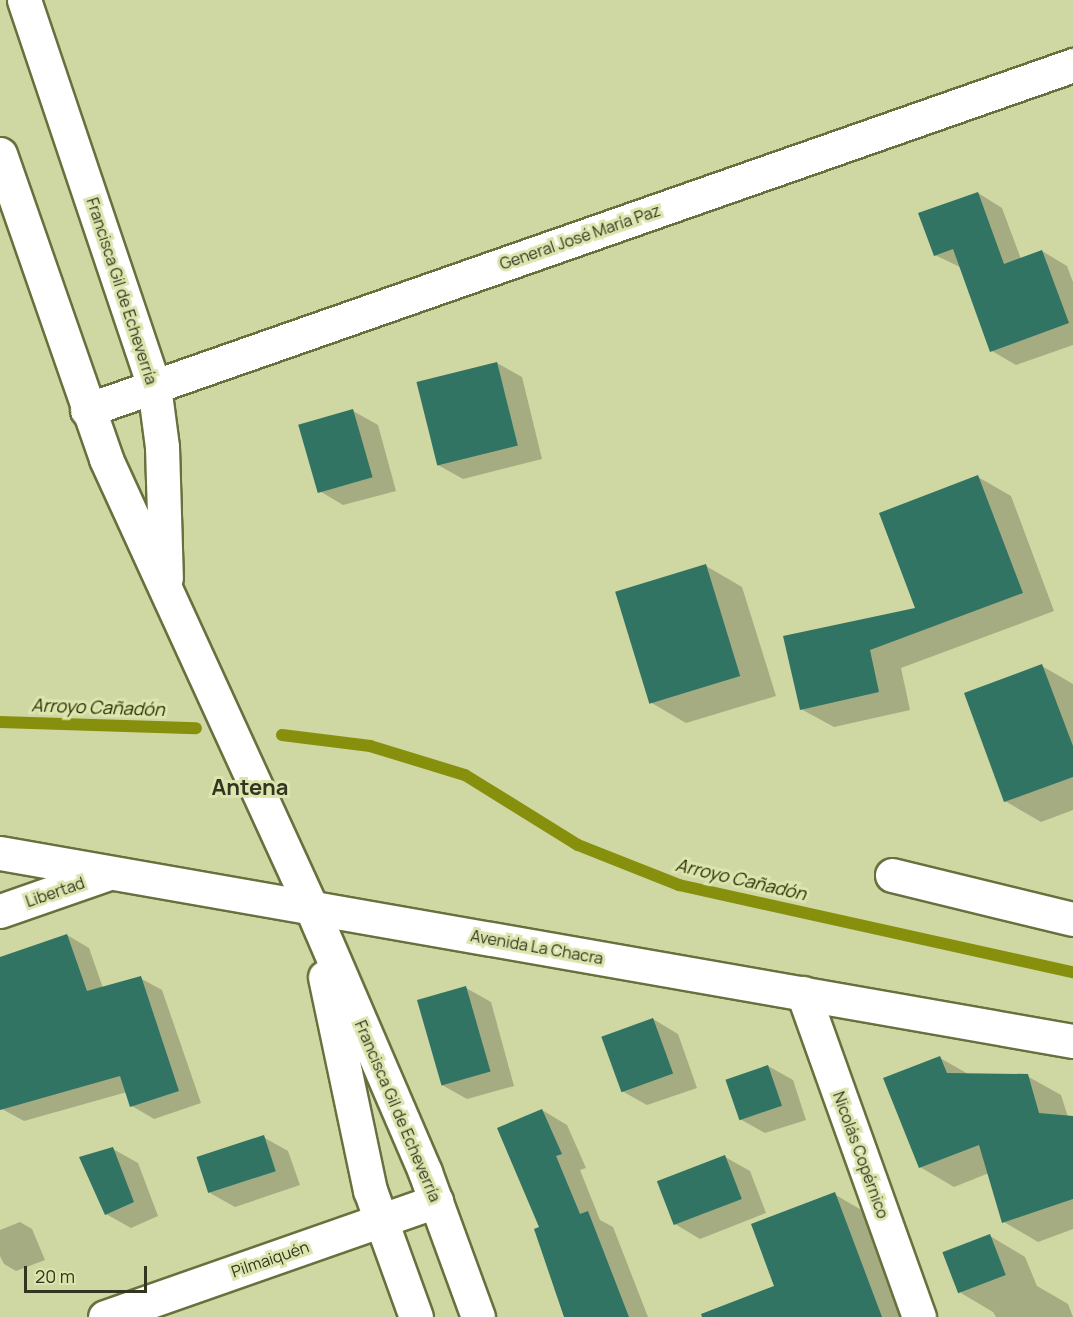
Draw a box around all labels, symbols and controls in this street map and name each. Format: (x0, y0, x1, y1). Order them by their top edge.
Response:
street label: Francisca Gil de Echeverría (83, 195, 161, 387)
street label: General José María Paz (497, 200, 663, 274)
water label: Arroyo Cañadón (31, 694, 165, 720)
district label: Antena (212, 775, 288, 801)
water label: Arroyo Cañadón (674, 853, 808, 905)
street label: Libertad (23, 873, 87, 911)
street label: Avenida La Chacra (469, 926, 605, 968)
street label: Francisca Gil de Echeverría (351, 1017, 445, 1205)
street label: Nicolás Copérnico (829, 1089, 893, 1221)
street label: Pilmaiquén (229, 1237, 311, 1281)
scale bar (27, 1254, 150, 1292)
text: 20 m (35, 1264, 75, 1288)

